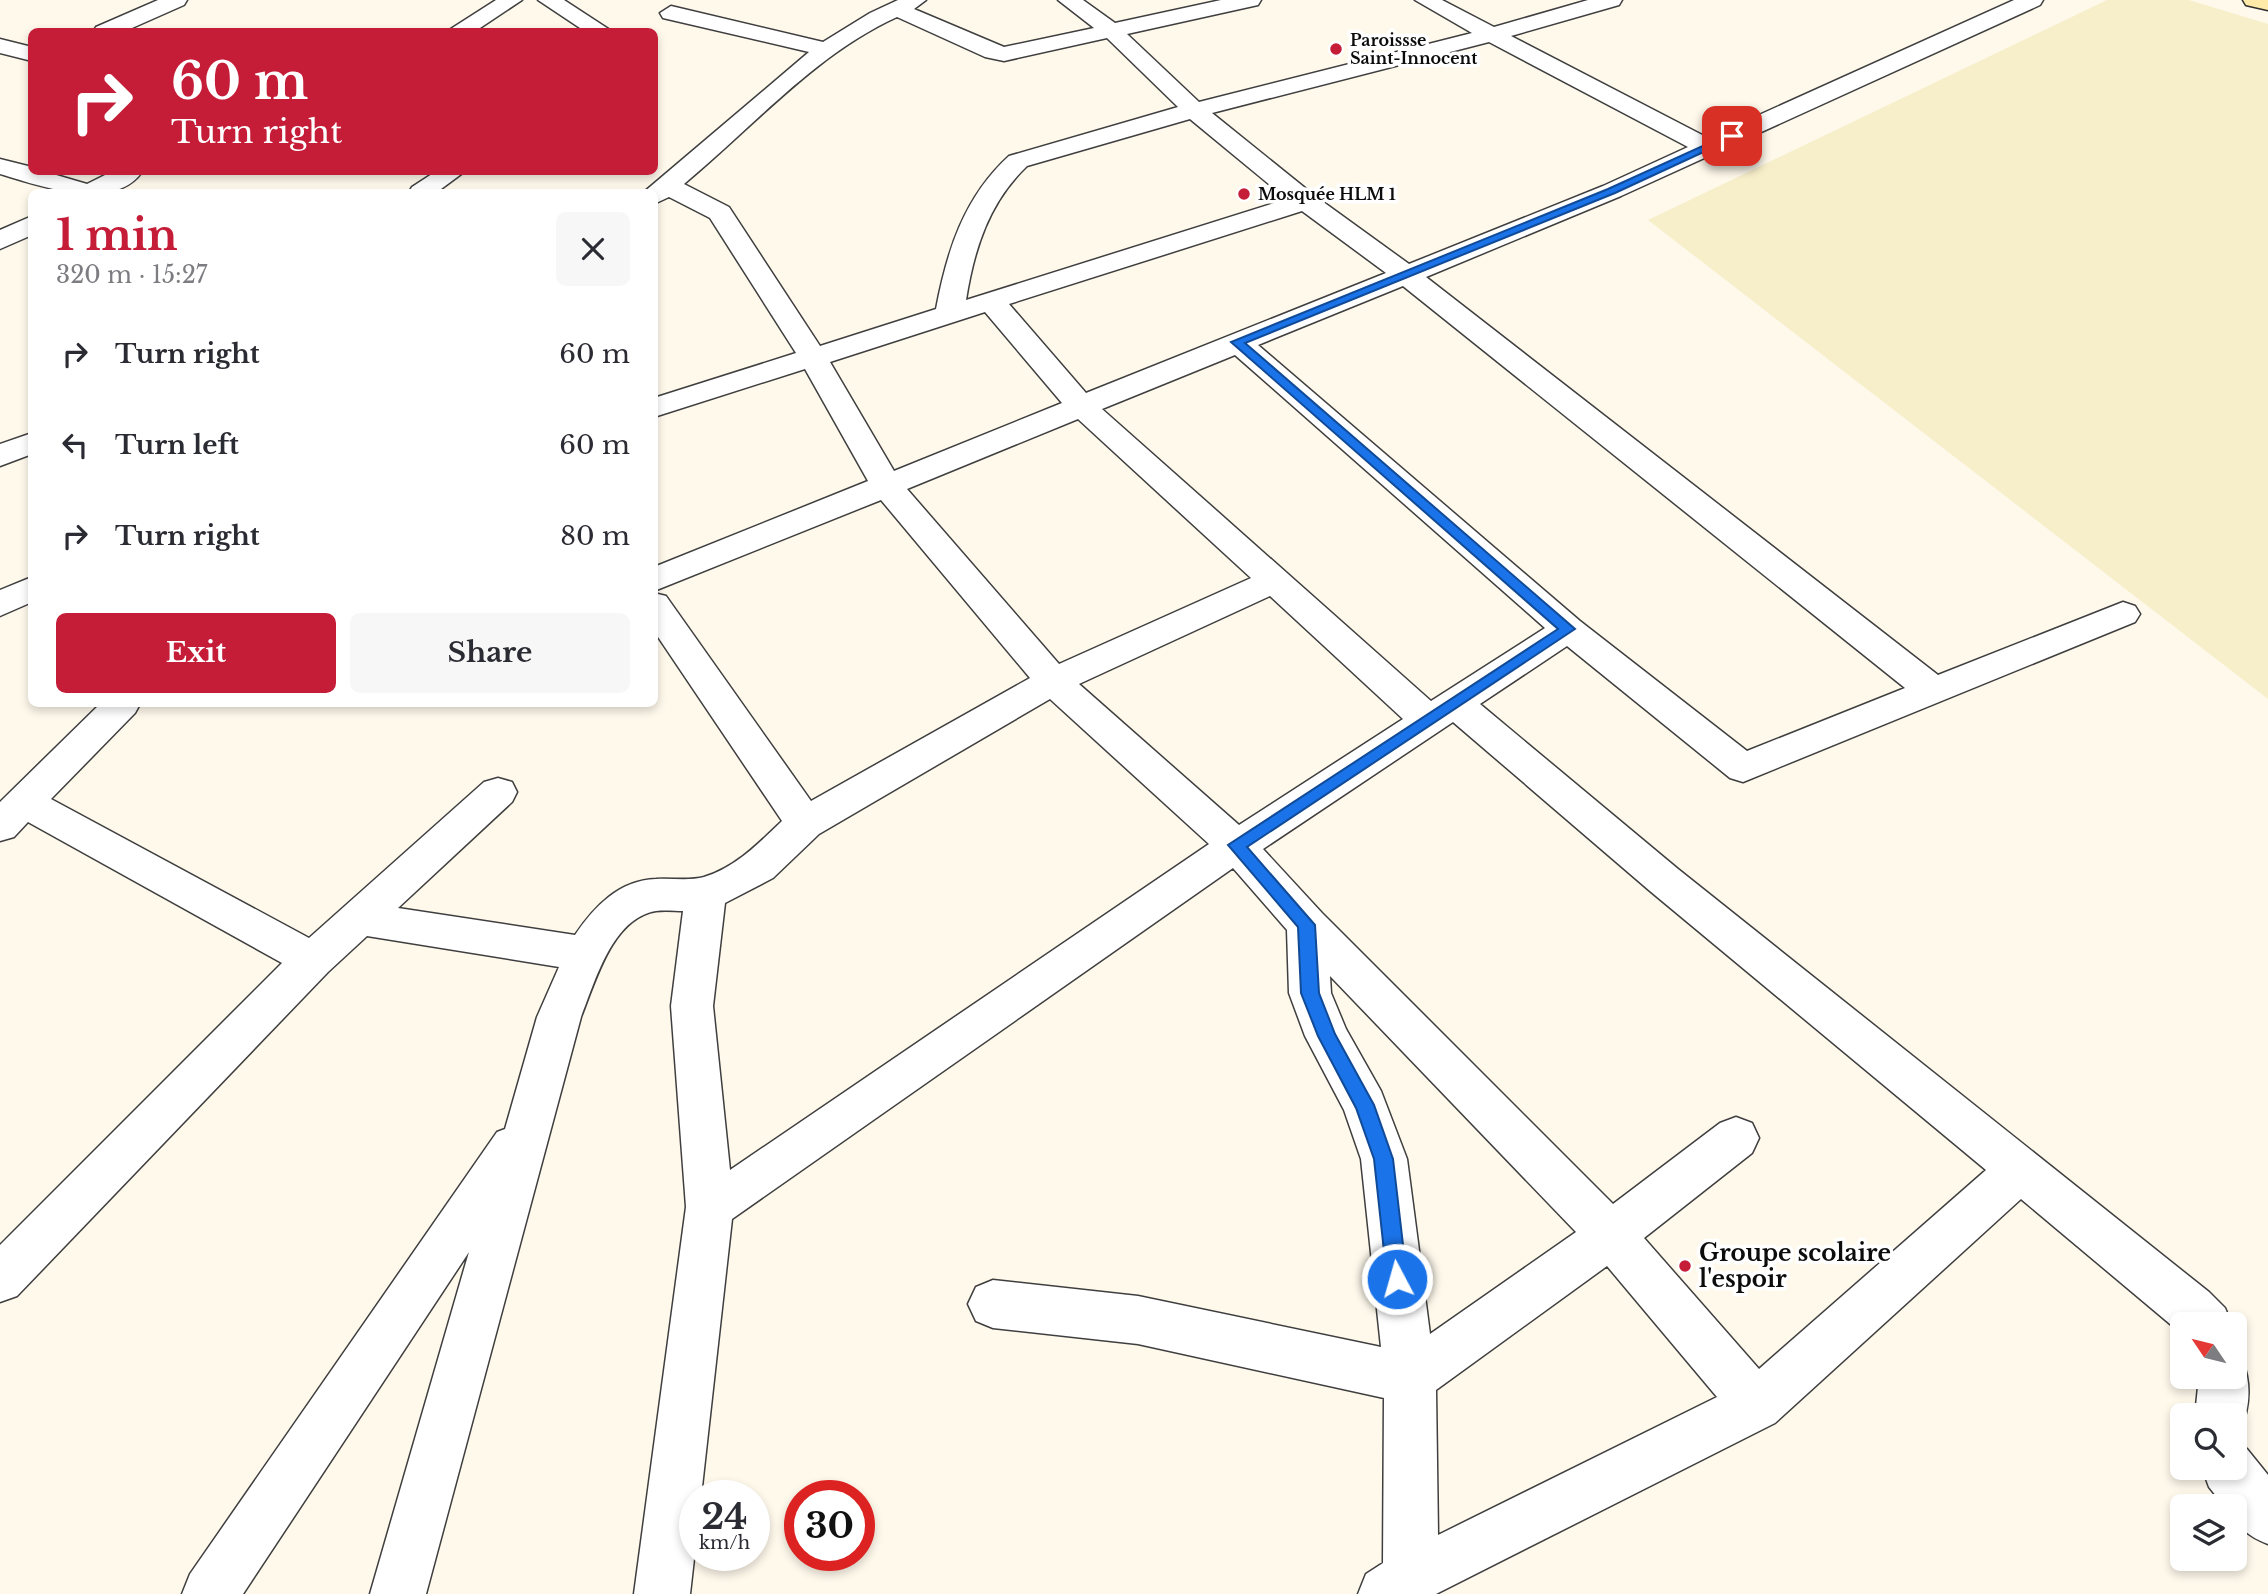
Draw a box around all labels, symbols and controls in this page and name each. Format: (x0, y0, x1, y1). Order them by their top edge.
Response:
place label: Paroissse Saint-Innocent (1350, 30, 1478, 68)
marker: Paroissse Saint-Innocent (1328, 41, 1344, 57)
text: 60 m (171, 51, 308, 112)
icon: right (56, 56, 147, 147)
pin (1702, 106, 1762, 166)
text: Turn right (171, 112, 342, 152)
icon: arrive (1713, 117, 1751, 155)
place label: Mosquée HLM 1 (1258, 184, 1396, 204)
marker: Mosquée HLM 1 (1236, 186, 1252, 202)
text: 1 min (56, 209, 178, 261)
button: close (556, 212, 630, 286)
text: 320 m · 15:27 (56, 261, 207, 289)
icon: right (56, 335, 94, 373)
text: Turn right (115, 338, 260, 370)
text: 60 m (559, 338, 630, 370)
icon: left (56, 426, 94, 464)
text: Turn left (115, 429, 239, 461)
text: 60 m (559, 429, 630, 461)
icon: right (56, 517, 94, 555)
text: Turn right (115, 520, 260, 552)
text: 80 m (560, 520, 630, 552)
button: Exit (56, 613, 336, 693)
button: Share (350, 613, 630, 693)
place label: Groupe scolaire l'espoir (1699, 1239, 1891, 1293)
position arrow (1360, 1242, 1434, 1316)
marker: Groupe scolaire l'espoir (1677, 1258, 1693, 1274)
north arrow (2170, 1312, 2247, 1390)
map controls (2170, 1312, 2247, 1571)
button: search (2170, 1403, 2247, 1480)
speed limit sign: 30 (784, 1480, 875, 1571)
button: layers (2170, 1494, 2247, 1571)
text: 24 (701, 1495, 748, 1538)
text: km/h (699, 1532, 750, 1554)

